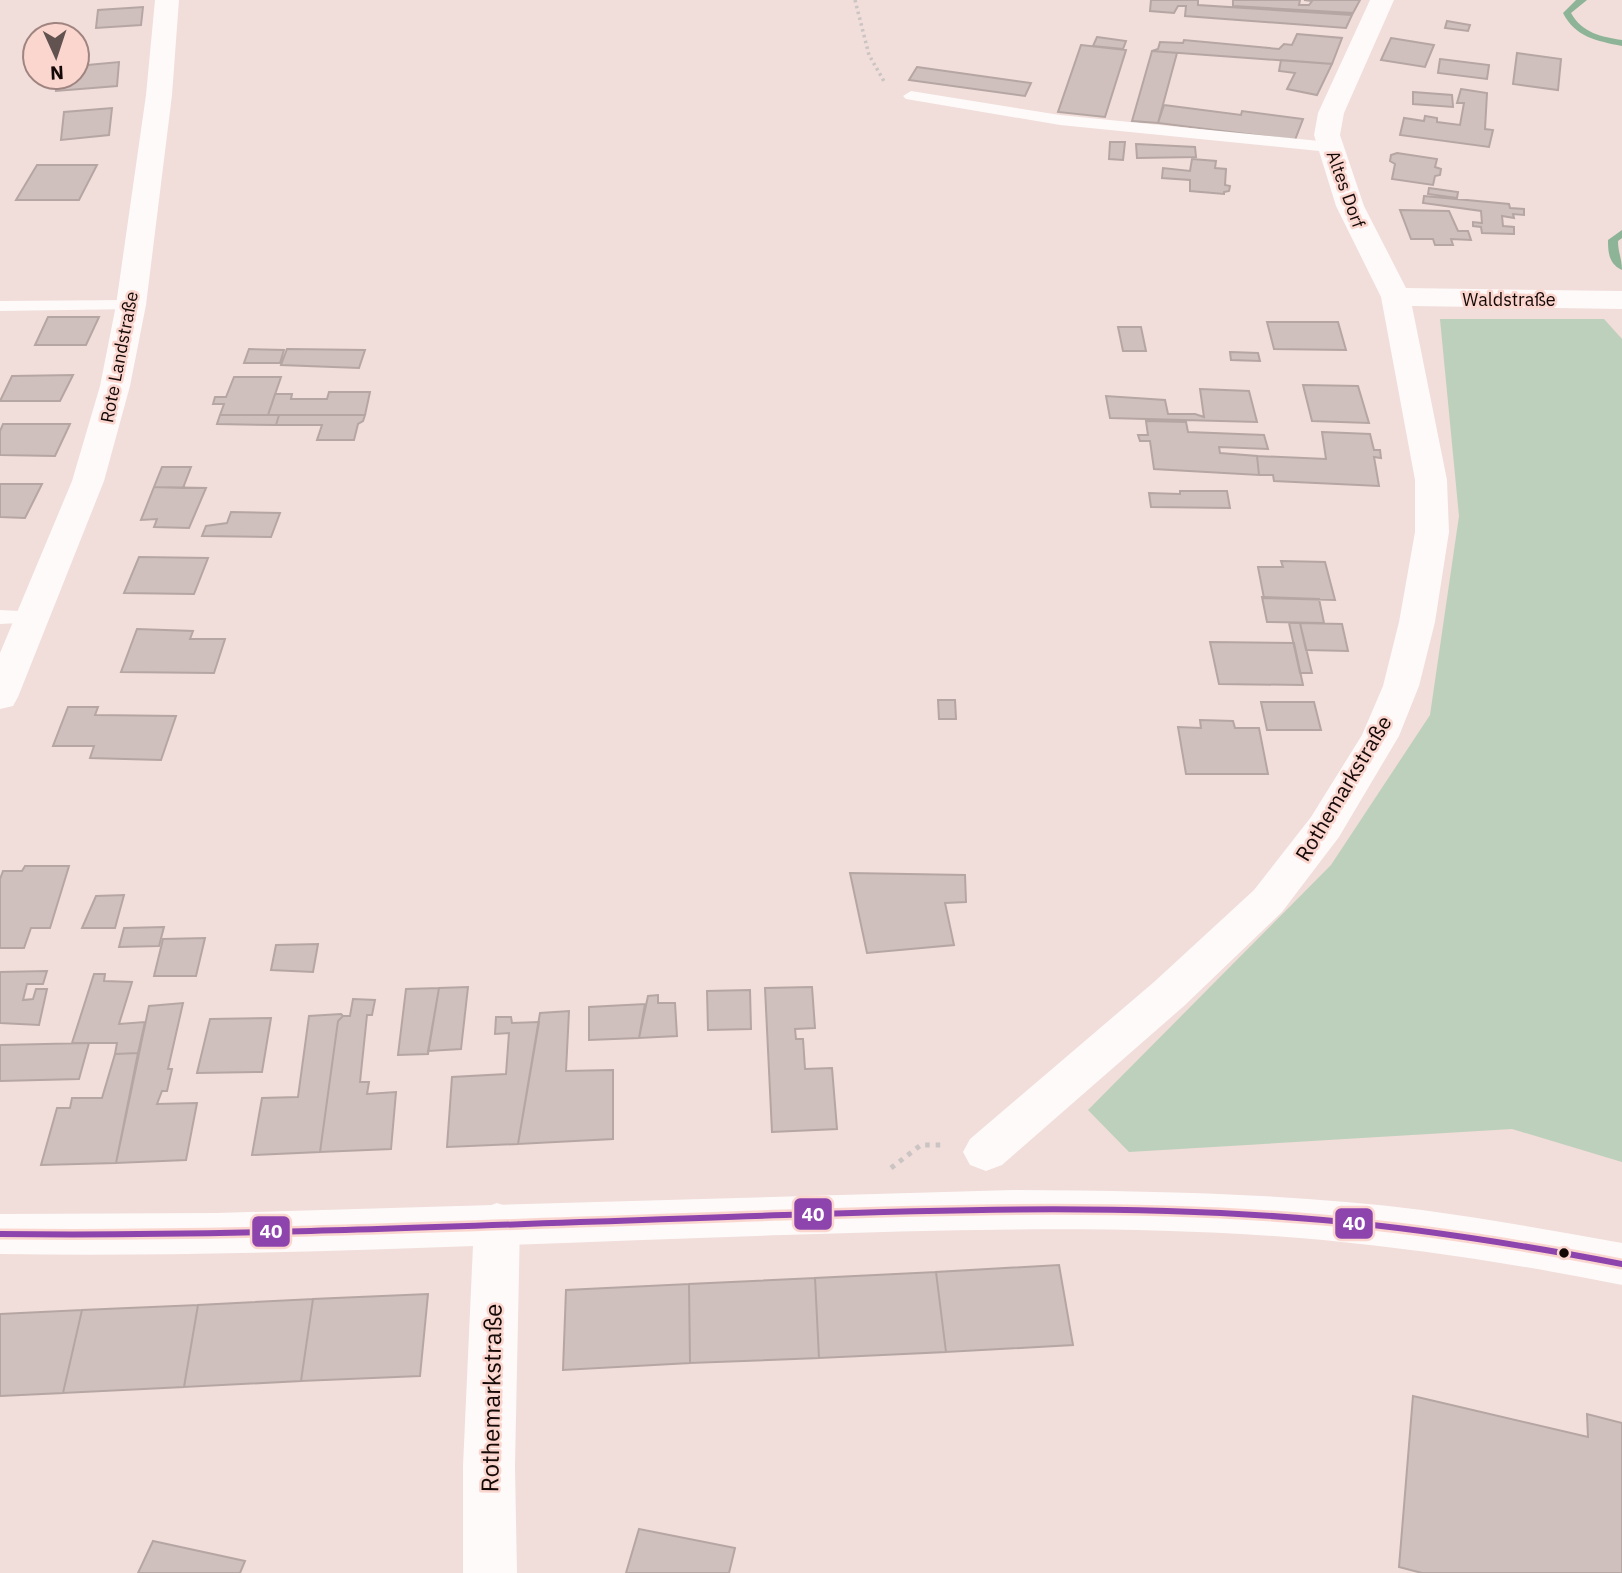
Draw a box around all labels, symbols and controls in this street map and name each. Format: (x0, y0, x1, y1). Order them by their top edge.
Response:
north arrow (21, 21, 91, 91)
text: N (49, 61, 64, 85)
street label: Altes Dorf (1321, 147, 1371, 231)
street label: Waldstraße (1462, 288, 1556, 311)
street label: Rote Landstraße (95, 289, 143, 425)
street label: Rothemarkstraße (1288, 710, 1398, 866)
line badge: 40 (793, 1197, 833, 1231)
text: 40 (802, 1202, 824, 1226)
line badge: 40 (1334, 1207, 1374, 1240)
text: 40 (1343, 1211, 1365, 1235)
line badge: 40 (251, 1215, 291, 1248)
text: 40 (260, 1219, 282, 1243)
unlabelled marker (1557, 1246, 1571, 1260)
street label: Rothemarkstraße (473, 1303, 509, 1493)

